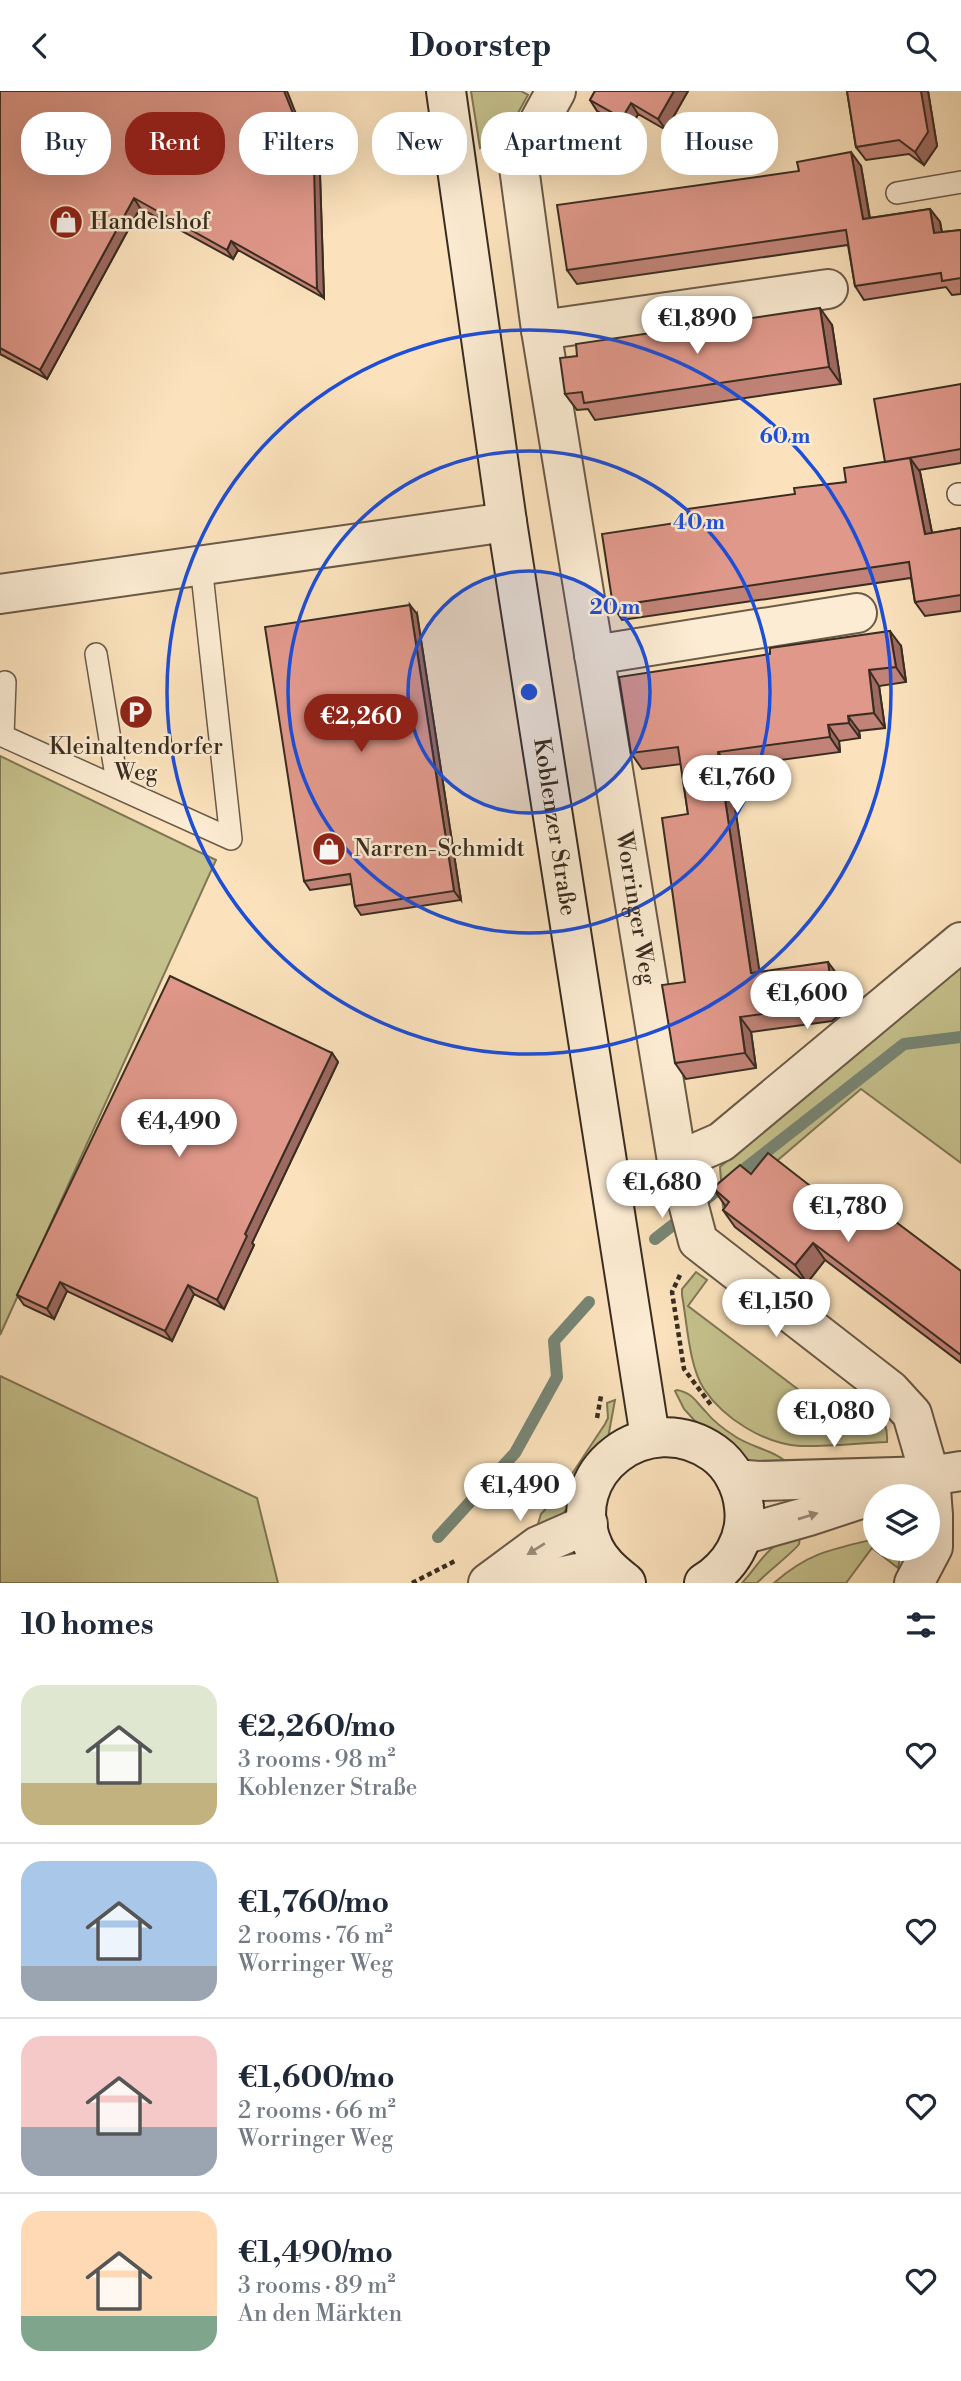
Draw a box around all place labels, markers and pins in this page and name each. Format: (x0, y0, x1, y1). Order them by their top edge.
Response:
shop icon: Handelshof (47, 203, 85, 241)
place label: Handelshof (90, 208, 212, 236)
pin: €1,890 (640, 296, 754, 356)
centre of rings (517, 680, 541, 704)
parking icon: Kleinaltendorfer Weg (117, 693, 155, 731)
pin: €2,260 (304, 695, 418, 754)
place label: Kleinaltendorfer Weg (49, 733, 223, 787)
pin: €1,760 (680, 755, 794, 815)
shop icon: Narren-Schmidt (310, 830, 348, 868)
place label: Narren-Schmidt (354, 835, 525, 863)
pin: €1,600 (750, 971, 864, 1031)
pin: €4,490 (122, 1100, 236, 1159)
pin: €1,680 (605, 1161, 719, 1220)
pin: €1,780 (791, 1185, 905, 1244)
pin: €1,150 (719, 1279, 833, 1339)
pin: €1,080 (777, 1389, 891, 1449)
pin: €1,490 (463, 1463, 577, 1523)

